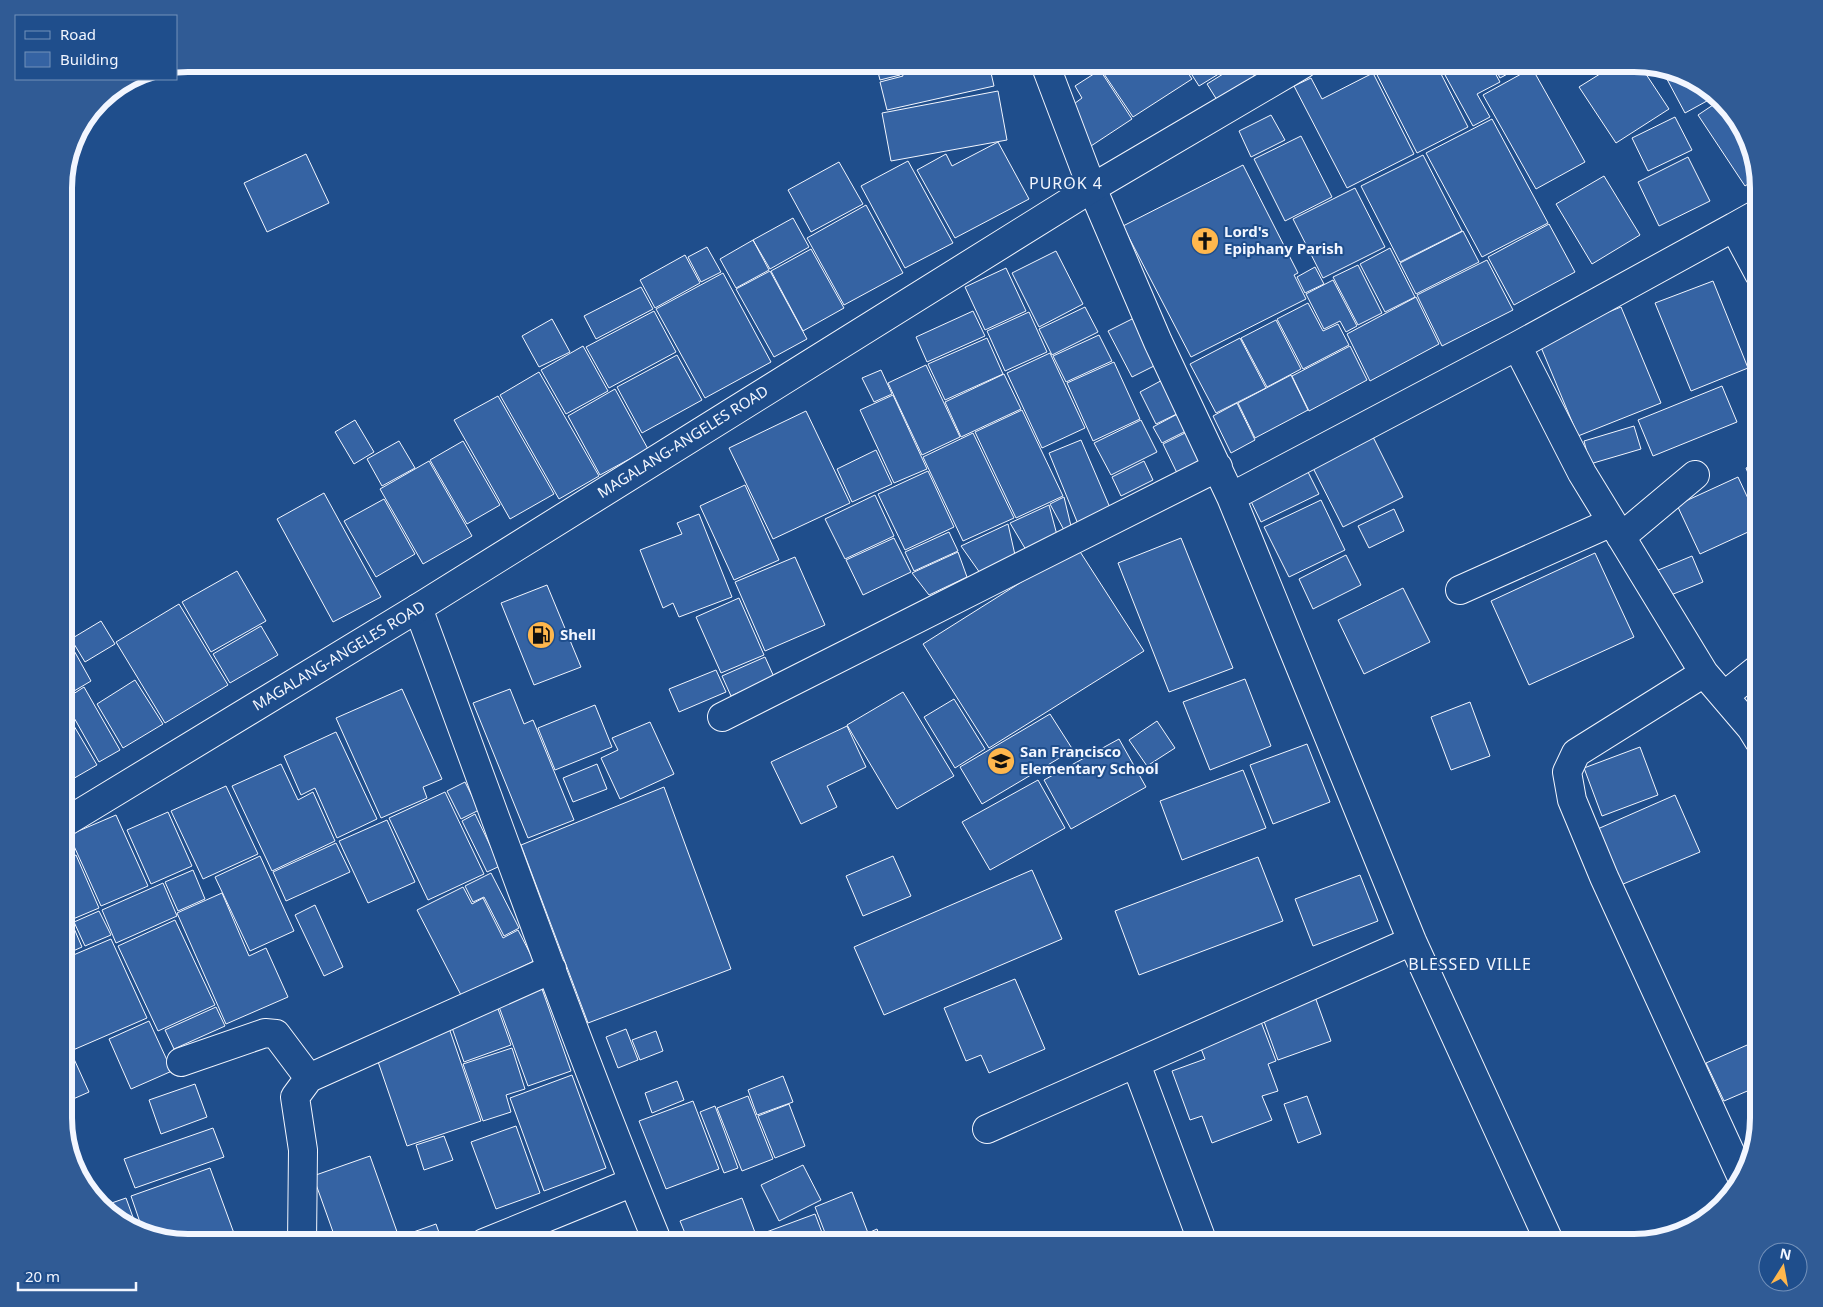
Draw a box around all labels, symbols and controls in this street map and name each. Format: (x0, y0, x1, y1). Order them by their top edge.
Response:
legend (15, 15, 178, 80)
text: Road (60, 24, 96, 44)
text: Building (60, 49, 118, 69)
district label: PUROK 4 (1029, 172, 1103, 194)
place label: Lord's Epiphany Parish (1224, 221, 1344, 258)
church icon: Lord's Epiphany Parish (1190, 226, 1220, 256)
street label: MAGALANG-ANGELES ROAD (593, 380, 772, 502)
street label: MAGALANG-ANGELES ROAD (249, 596, 428, 715)
fuel station icon: Shell (526, 620, 556, 650)
place label: Shell (560, 624, 596, 644)
place label: San Francisco Elementary School (1020, 741, 1159, 778)
school or university icon: San Francisco Elementary School (986, 746, 1016, 776)
district label: BLESSED VILLE (1408, 953, 1532, 975)
north arrow (1758, 1242, 1808, 1292)
text: N (1778, 1243, 1793, 1264)
scale bar (18, 1260, 135, 1292)
text: 20 m (25, 1266, 60, 1286)

